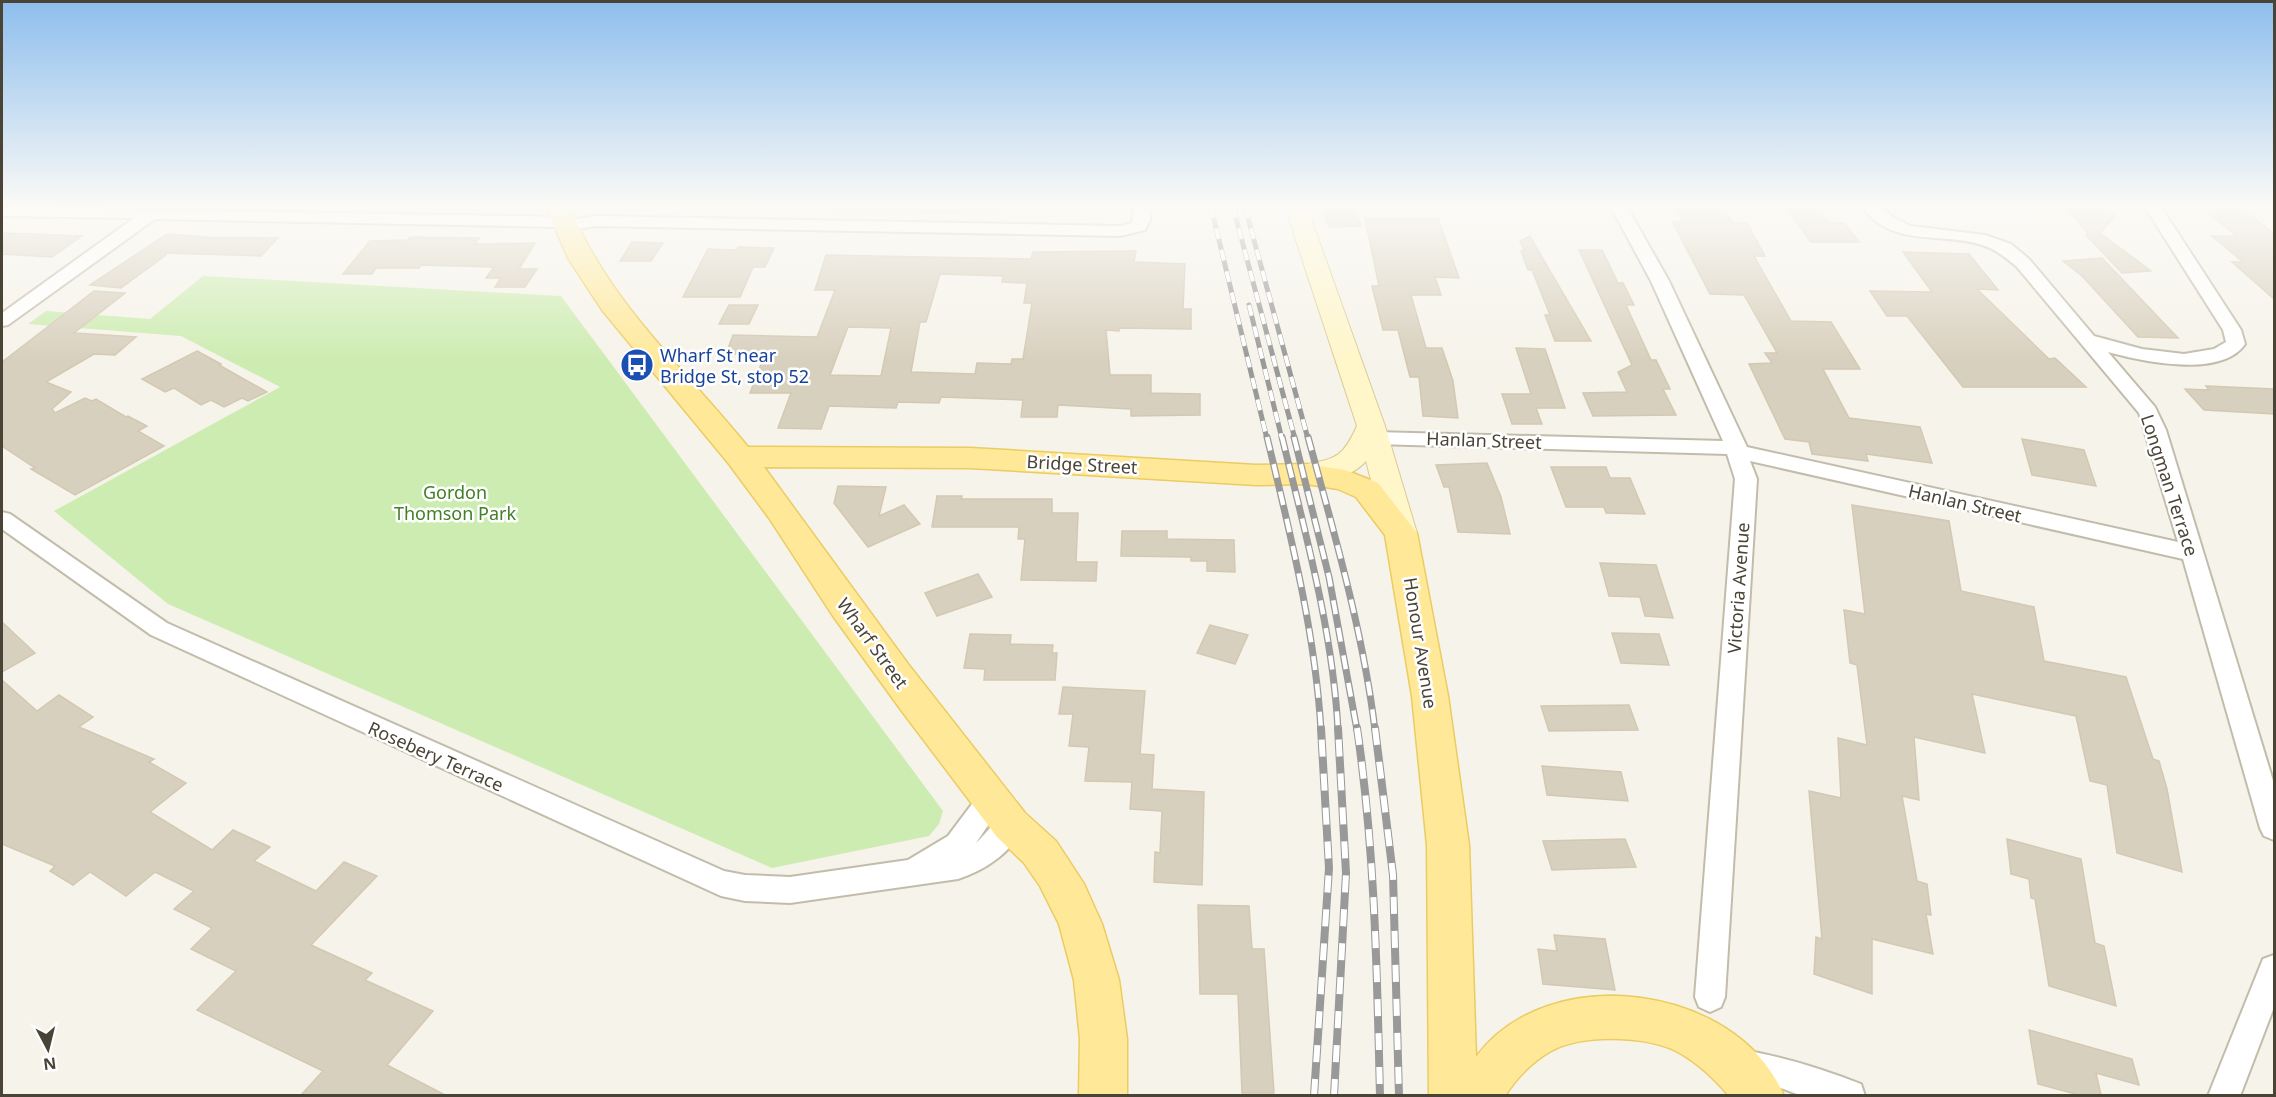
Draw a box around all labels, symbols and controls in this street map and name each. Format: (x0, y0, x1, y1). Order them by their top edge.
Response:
place label: Wharf St near Bridge St, stop 52 (660, 343, 809, 388)
bus stop icon: Wharf St near Bridge St, stop 52 (619, 347, 655, 383)
street label: Longman Terrace (2136, 411, 2204, 559)
street label: Hanlan Street (1426, 426, 1543, 454)
street label: Bridge Street (1026, 449, 1139, 479)
street label: Hanlan Street (1906, 478, 2024, 528)
park label: Gordon Thomson Park (394, 480, 516, 525)
street label: Victoria Avenue (1721, 522, 1755, 654)
street label: Honour Avenue (1399, 576, 1443, 710)
street label: Wharf Street (832, 593, 914, 694)
street label: Rosebery Terrace (365, 715, 507, 797)
north arrow (18, 1019, 78, 1079)
text: N (42, 1052, 58, 1076)

